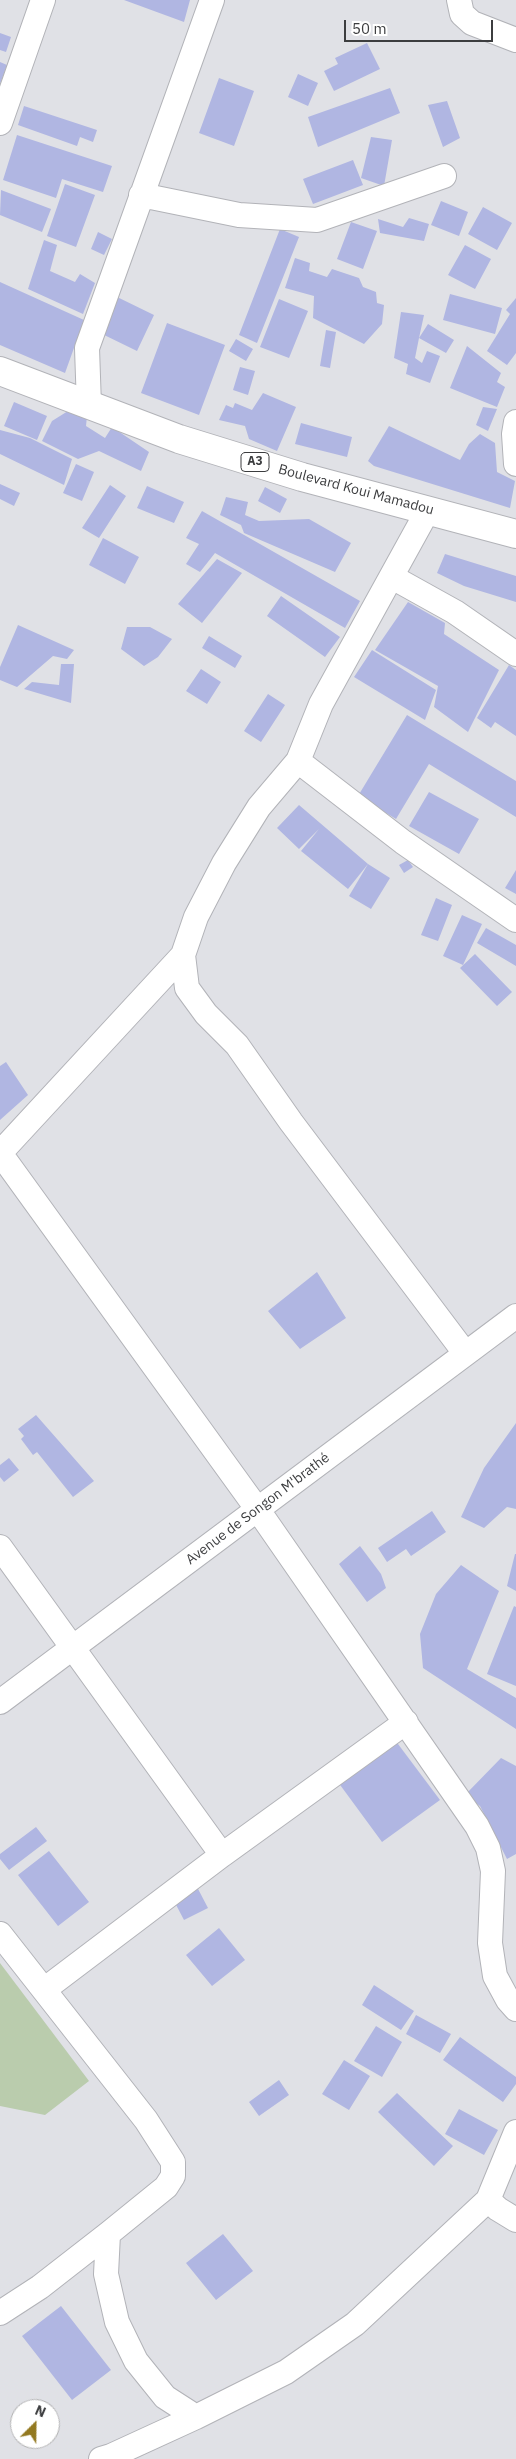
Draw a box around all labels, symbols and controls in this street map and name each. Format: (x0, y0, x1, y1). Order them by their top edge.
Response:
scale bar (346, 10, 495, 42)
text: 50 m (352, 19, 387, 38)
road number: A3 (241, 452, 269, 472)
street label: Boulevard Koui Mamadou (276, 461, 436, 519)
street label: Avenue de Songon M'brathé (183, 1449, 333, 1569)
north arrow (10, 2399, 60, 2449)
text: N (32, 2401, 49, 2421)

